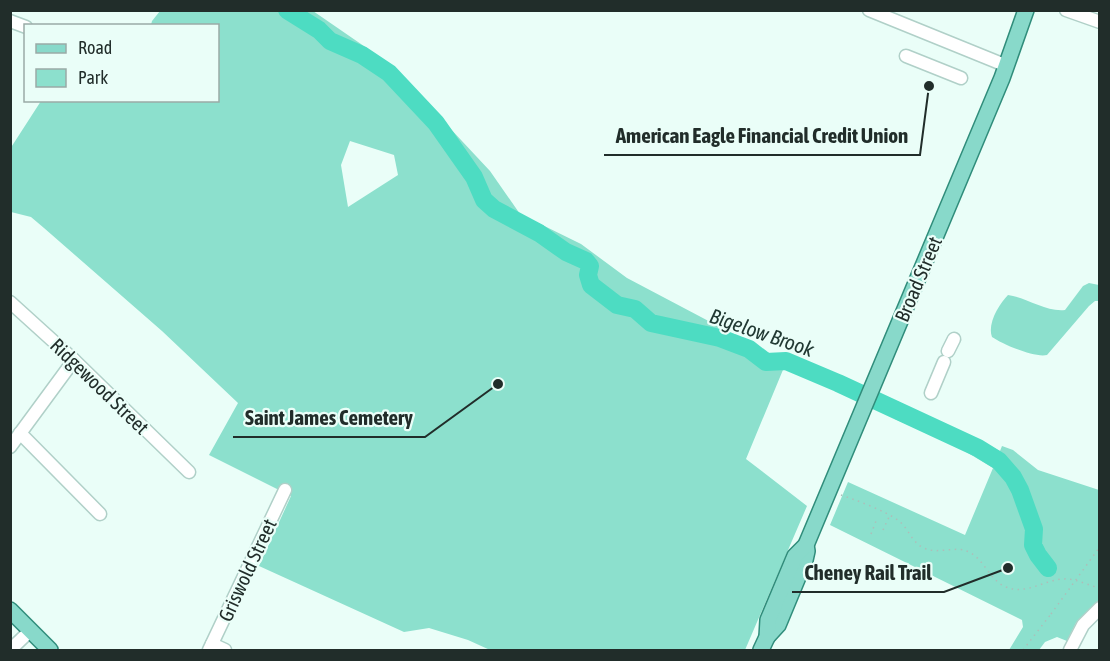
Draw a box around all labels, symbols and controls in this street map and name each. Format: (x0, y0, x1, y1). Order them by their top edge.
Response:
legend (24, 24, 219, 102)
text: Road (78, 37, 112, 58)
text: Park (78, 67, 108, 88)
callout: American Eagle Financial Credit Union (604, 116, 920, 155)
text: American Eagle Financial Credit Union (615, 123, 908, 147)
street label: Broad Street (890, 233, 946, 325)
water label: Bigelow Brook (707, 303, 818, 361)
street label: Ridgewood Street (46, 333, 154, 439)
callout: Saint James Cemetery (233, 398, 425, 437)
text: Saint James Cemetery (245, 405, 413, 429)
street label: Griswold Street (213, 515, 281, 625)
callout: Cheney Rail Trail (792, 553, 944, 592)
text: Cheney Rail Trail (804, 560, 932, 584)

